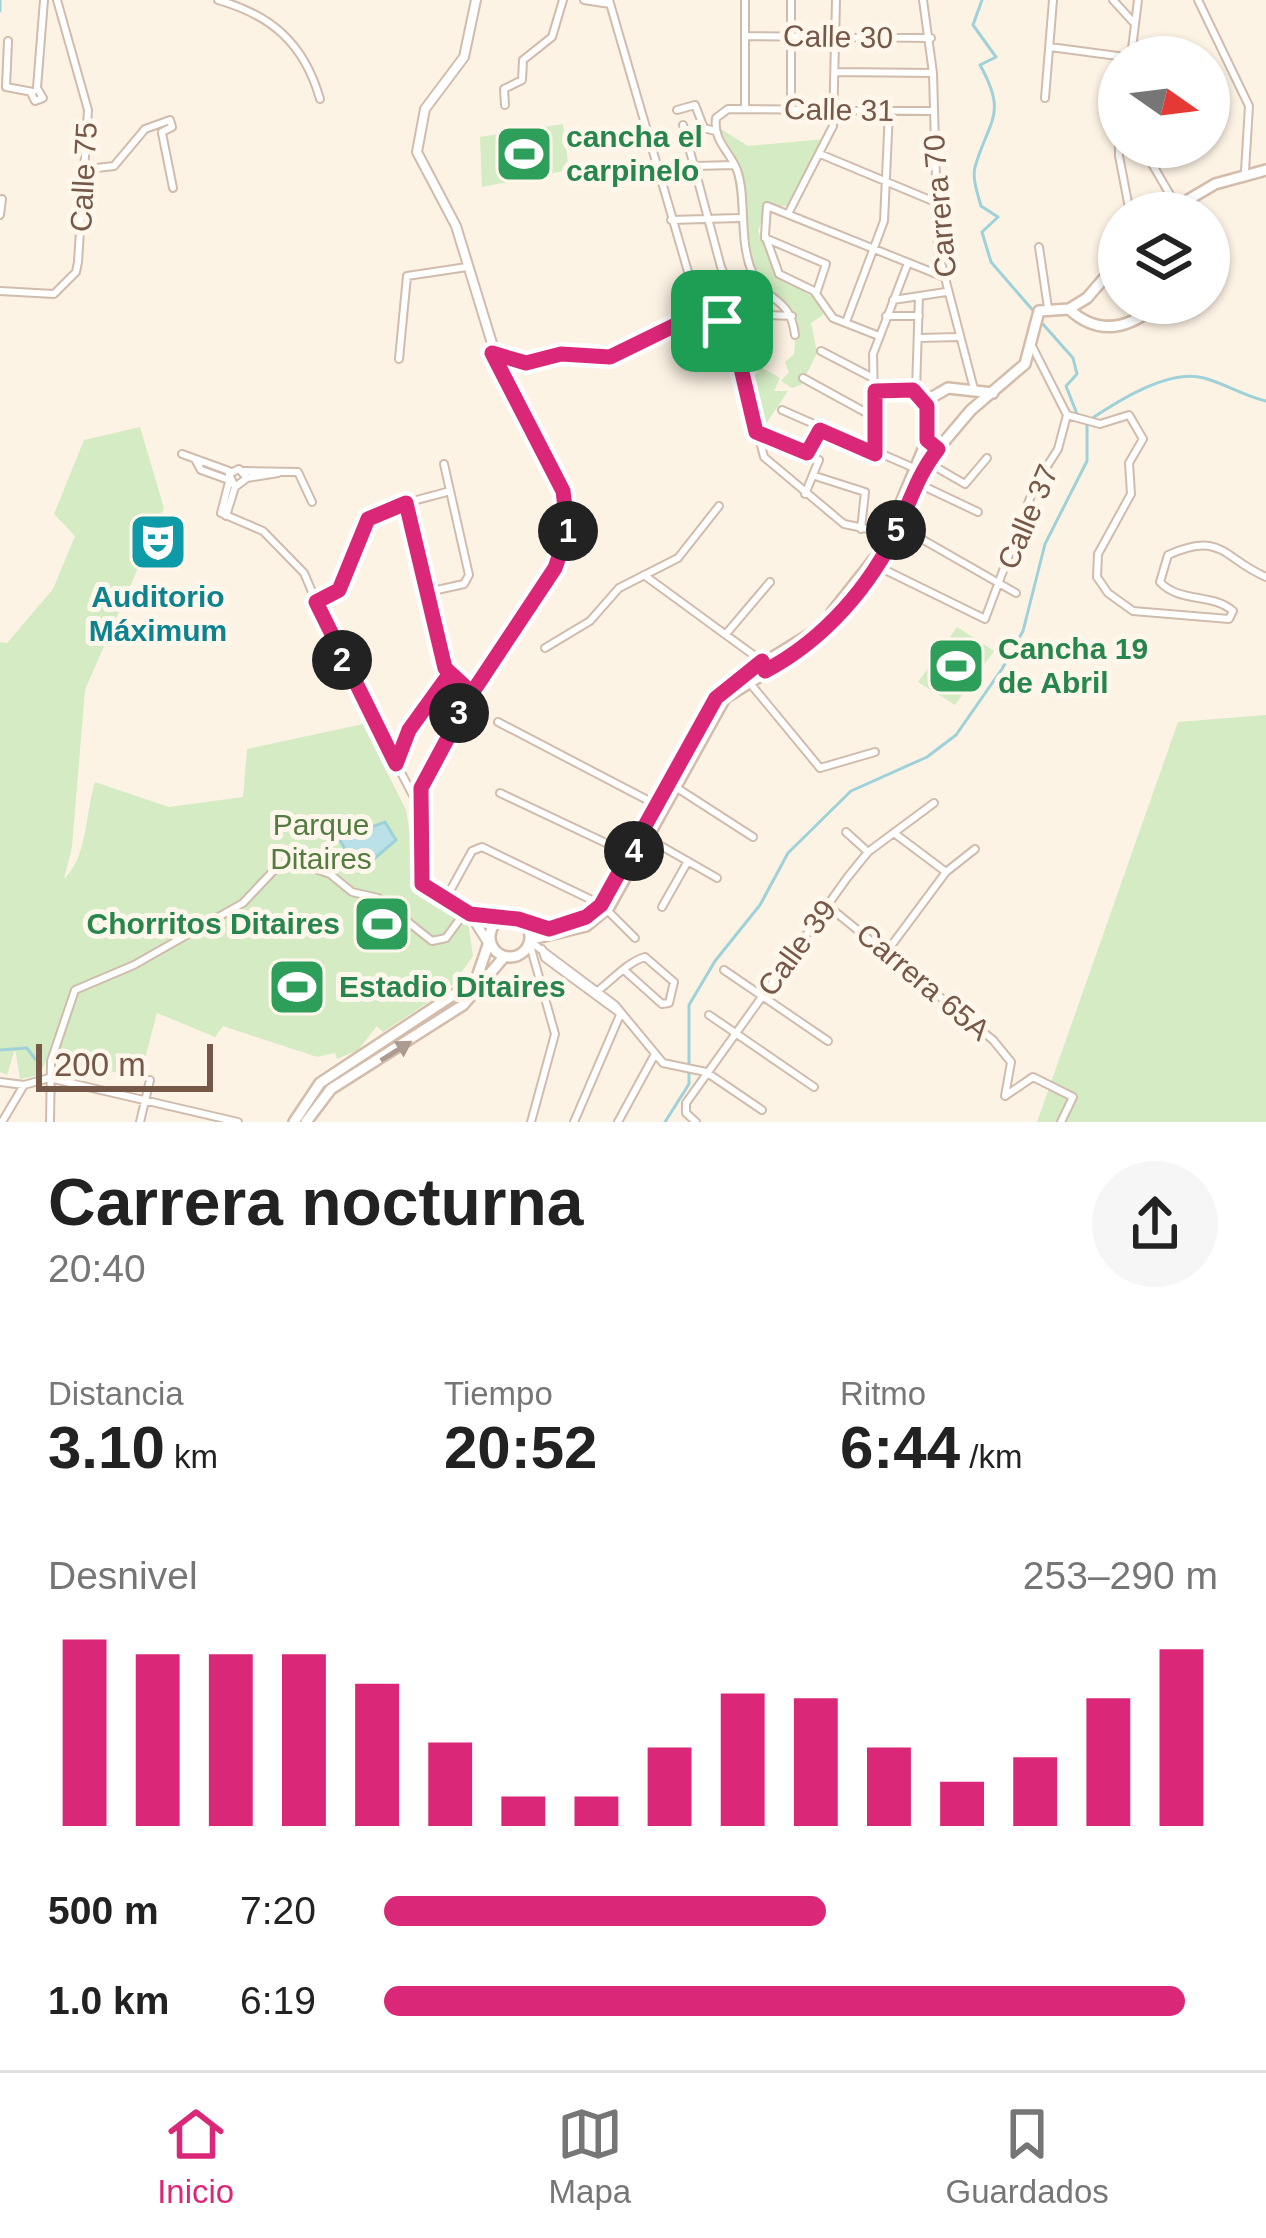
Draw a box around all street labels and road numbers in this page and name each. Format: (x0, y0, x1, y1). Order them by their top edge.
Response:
street label: Calle 30 (783, 19, 893, 54)
street label: Calle 31 (784, 92, 894, 127)
street label: Calle 75 (64, 121, 103, 233)
street label: Carrera 70 (917, 133, 962, 279)
street label: Calle 37 (991, 460, 1064, 574)
street label: Calle 39 (751, 893, 842, 1002)
street label: Carrera 65A (850, 916, 997, 1047)

